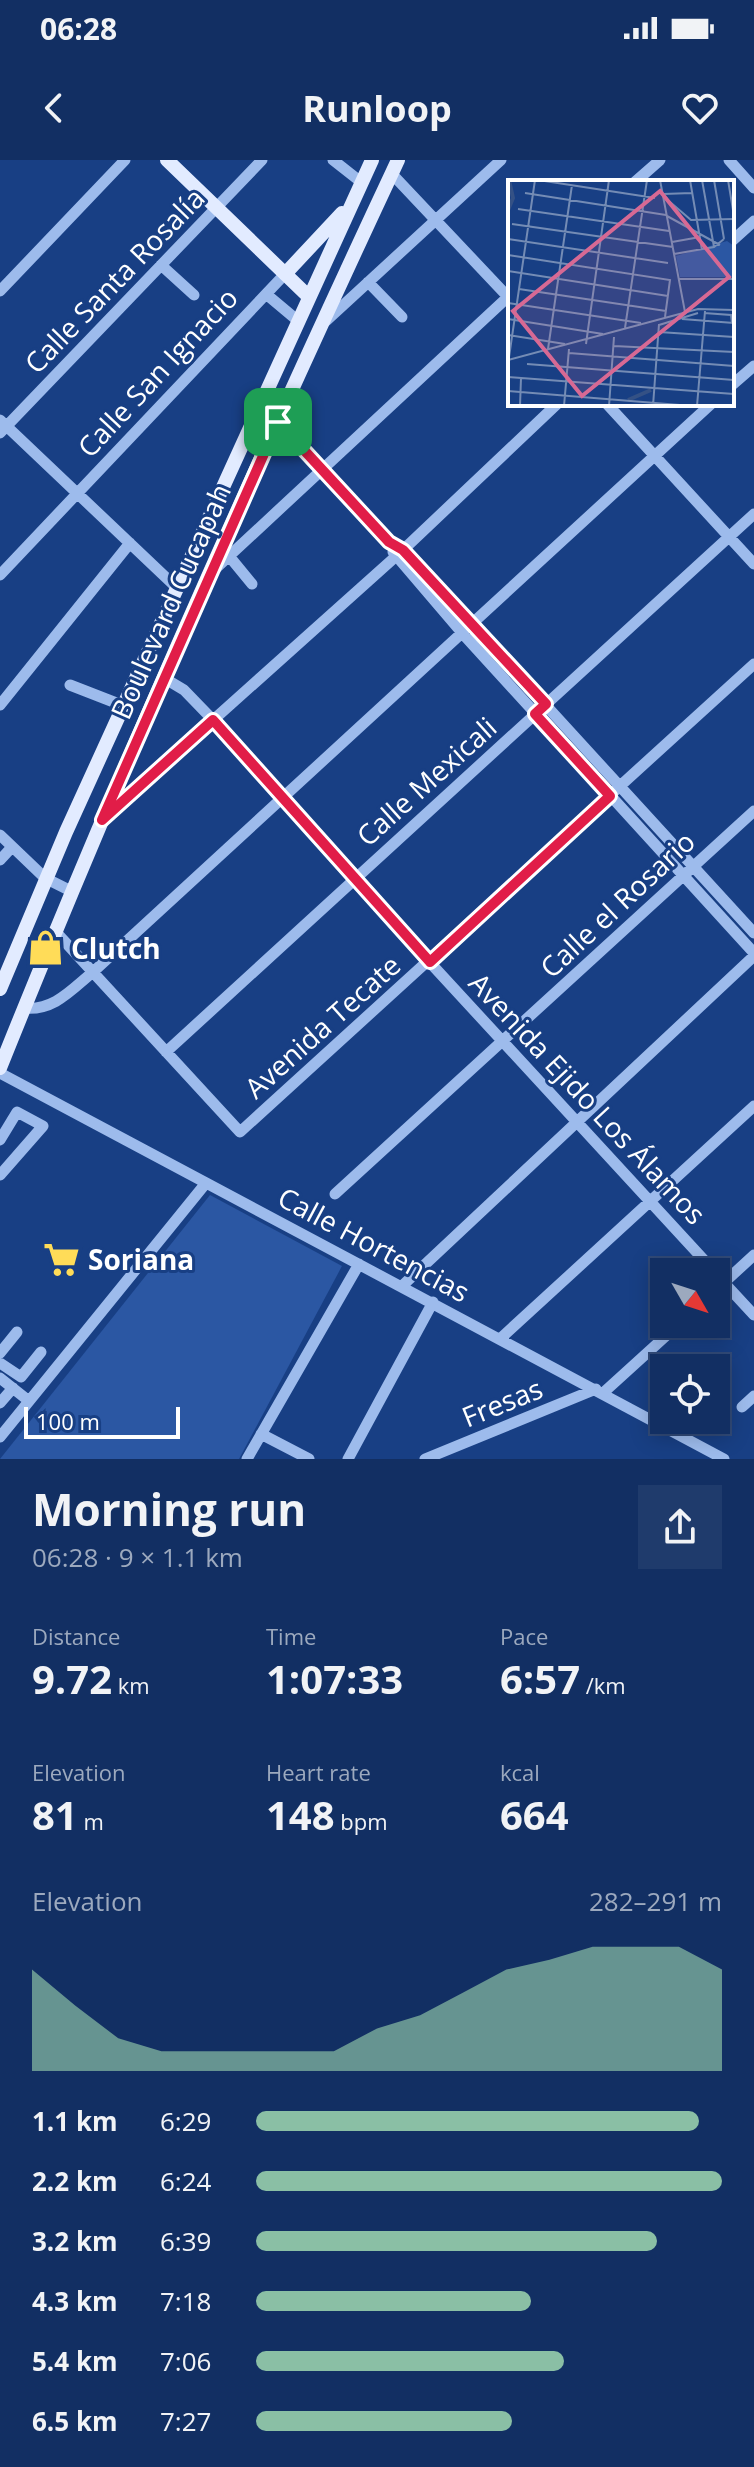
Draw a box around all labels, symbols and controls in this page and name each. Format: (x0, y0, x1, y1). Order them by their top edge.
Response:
text: 06:28 (40, 8, 117, 49)
text: Runloop (302, 84, 452, 133)
icon: back (32, 86, 76, 130)
icon: heart (678, 86, 722, 130)
street label: Calle Santa Rosalía (16, 179, 212, 381)
inset map (508, 180, 734, 406)
street label: Calle San Ignacio (69, 279, 245, 465)
pin (244, 388, 312, 456)
icon: arrive (256, 400, 300, 444)
street label: Boulevard Cucapah (101, 477, 239, 725)
street label: Calle Mexicali (348, 708, 504, 854)
street label: Calle el Rosario (531, 822, 703, 986)
shop icon: Clutch (26, 929, 64, 967)
place label: Clutch (71, 929, 161, 967)
street label: Avenida Tecate (236, 946, 408, 1106)
street label: Avenida Ejido Los Álamos (461, 964, 715, 1232)
street label: Calle Hortencias (272, 1178, 476, 1310)
supermarket icon: Soriana (43, 1240, 81, 1278)
place label: Soriana (88, 1240, 194, 1278)
north arrow (650, 1258, 730, 1338)
map controls (650, 1258, 730, 1434)
button: locate (650, 1354, 730, 1434)
street label: Fresas (456, 1369, 548, 1435)
scale bar (24, 1403, 180, 1439)
text: 100 m (36, 1406, 100, 1436)
text: Morning run (32, 1479, 306, 1539)
button: share (638, 1485, 722, 1569)
text: 06:28 · 9 × 1.1 km (32, 1539, 243, 1575)
text: Distance (32, 1621, 120, 1651)
text: Time (266, 1621, 316, 1651)
text: Pace (500, 1621, 548, 1651)
text: 9.72 (32, 1651, 112, 1706)
text: 1:07:33 (266, 1651, 403, 1706)
text: 6:57 (500, 1651, 580, 1706)
text: km (112, 1670, 150, 1700)
text: /km (580, 1670, 626, 1700)
text: Elevation (32, 1757, 125, 1787)
text: Heart rate (266, 1757, 371, 1787)
text: kcal (500, 1757, 540, 1787)
text: 81 (32, 1787, 78, 1842)
text: 148 (266, 1787, 335, 1842)
text: 664 (500, 1787, 569, 1842)
text: m (78, 1806, 104, 1836)
text: bpm (335, 1806, 388, 1836)
text: Elevation (32, 1883, 142, 1919)
text: 282–291 m (589, 1883, 722, 1919)
text: 1.1 km (32, 2103, 118, 2139)
text: 6:29 (160, 2103, 211, 2139)
text: 2.2 km (32, 2163, 118, 2199)
text: 6:24 (160, 2163, 211, 2199)
text: 3.2 km (32, 2223, 118, 2259)
text: 6:39 (160, 2223, 211, 2259)
text: 4.3 km (32, 2283, 118, 2319)
text: 7:18 (160, 2283, 211, 2319)
text: 5.4 km (32, 2343, 118, 2379)
text: 7:06 (160, 2343, 211, 2379)
text: 6.5 km (32, 2403, 118, 2439)
text: 7:27 (160, 2403, 211, 2439)

